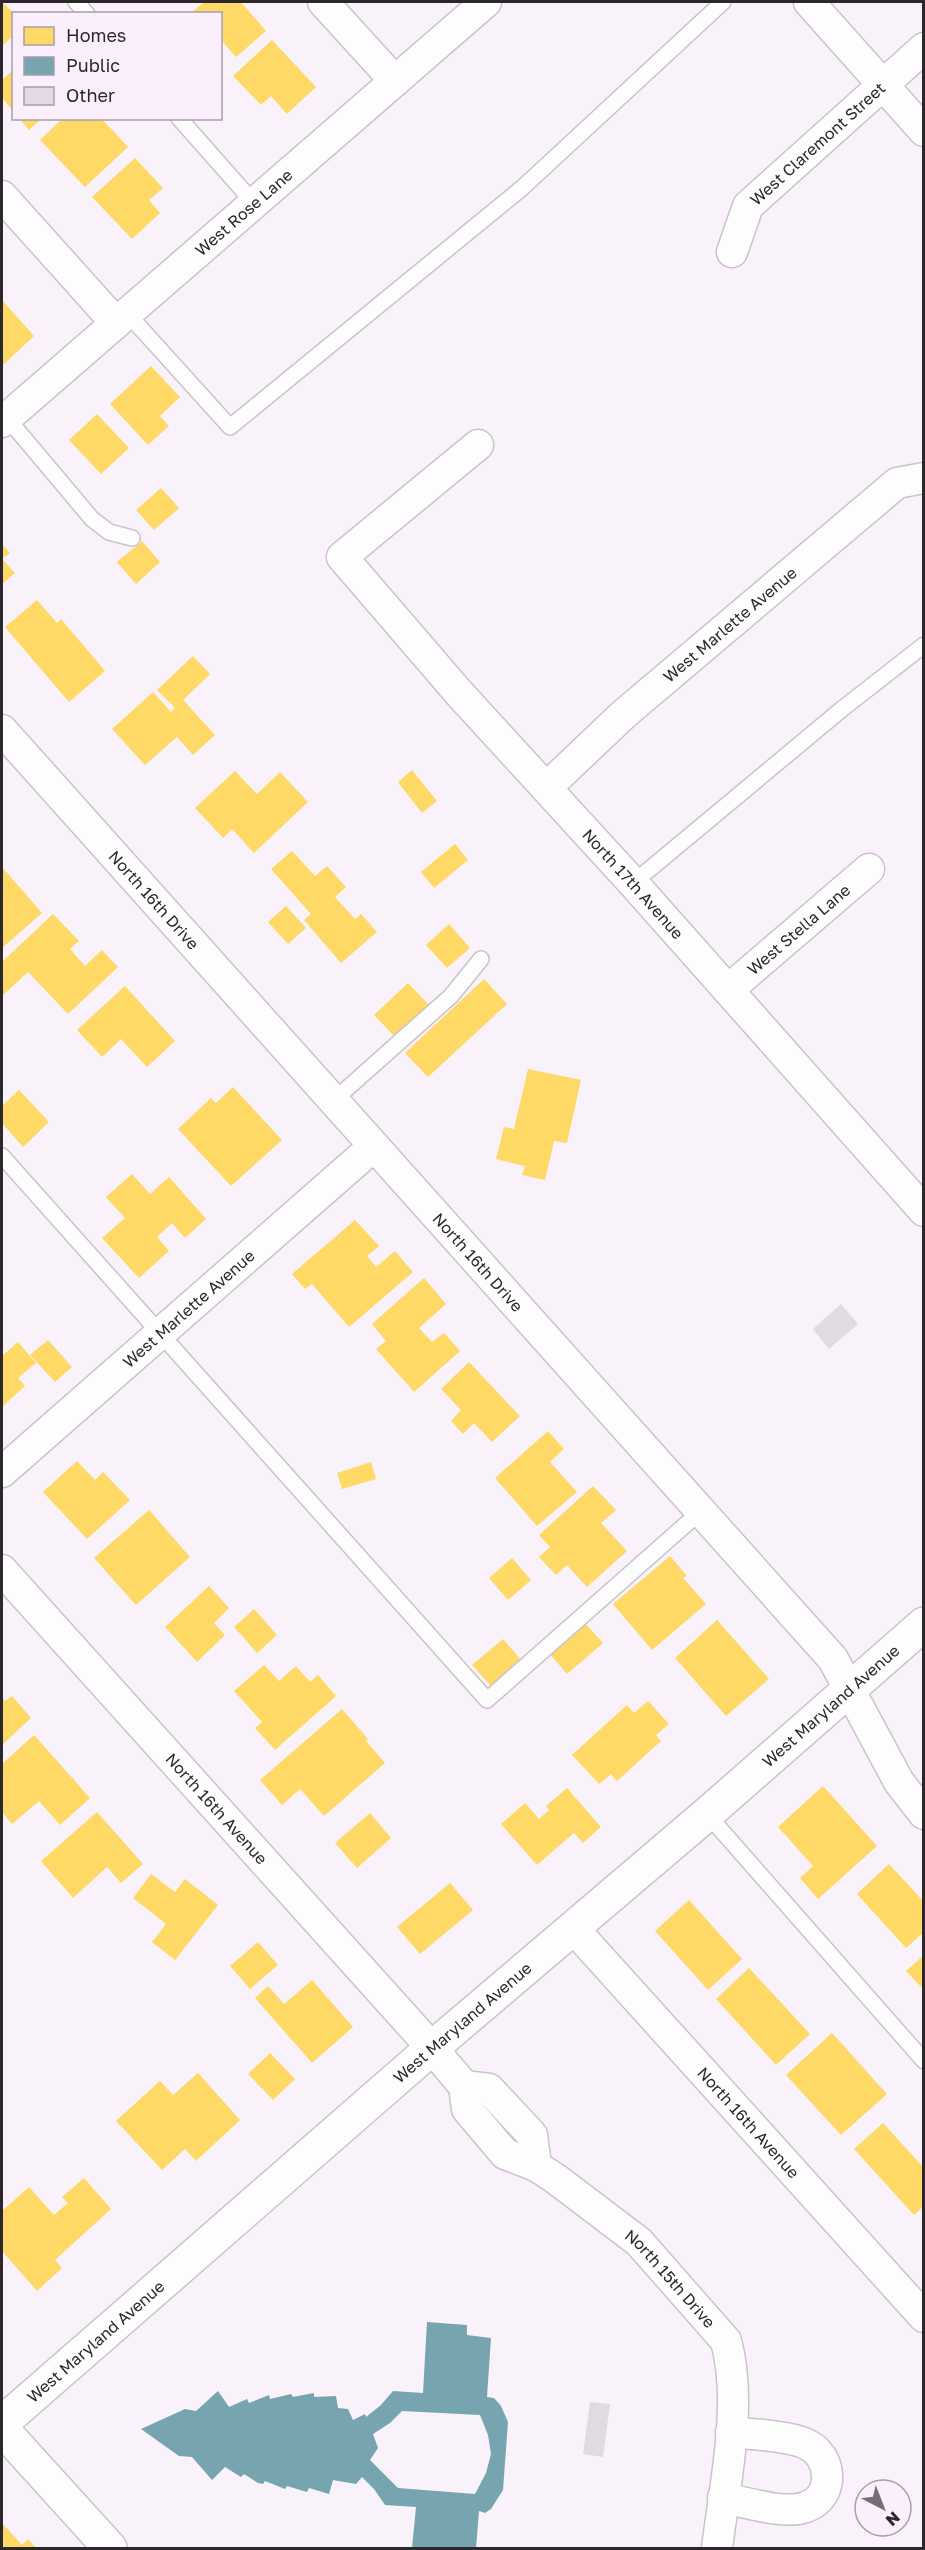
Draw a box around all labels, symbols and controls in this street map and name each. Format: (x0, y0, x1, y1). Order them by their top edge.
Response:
legend (12, 12, 222, 120)
text: Homes (66, 24, 126, 46)
text: Public (66, 54, 120, 76)
street label: West Claremont Street (746, 78, 889, 209)
text: Other (66, 84, 115, 106)
street label: West Rose Lane (191, 165, 297, 260)
street label: West Marlette Avenue (659, 562, 801, 687)
street label: North 17th Avenue (578, 825, 688, 943)
street label: North 16th Drive (105, 846, 203, 954)
street label: West Stella Lane (743, 880, 854, 979)
street label: North 16th Drive (429, 1209, 527, 1316)
street label: West Marlette Avenue (118, 1245, 259, 1372)
street label: West Maryland Avenue (758, 1640, 903, 1771)
street label: North 16th Avenue (161, 1749, 272, 1868)
street label: West Maryland Avenue (389, 1958, 535, 2087)
street label: North 16th Avenue (693, 2063, 804, 2182)
street label: North 15th Drive (621, 2225, 720, 2332)
street label: West Maryland Avenue (23, 2276, 168, 2407)
north arrow (853, 2478, 913, 2538)
text: N (882, 2508, 904, 2531)

